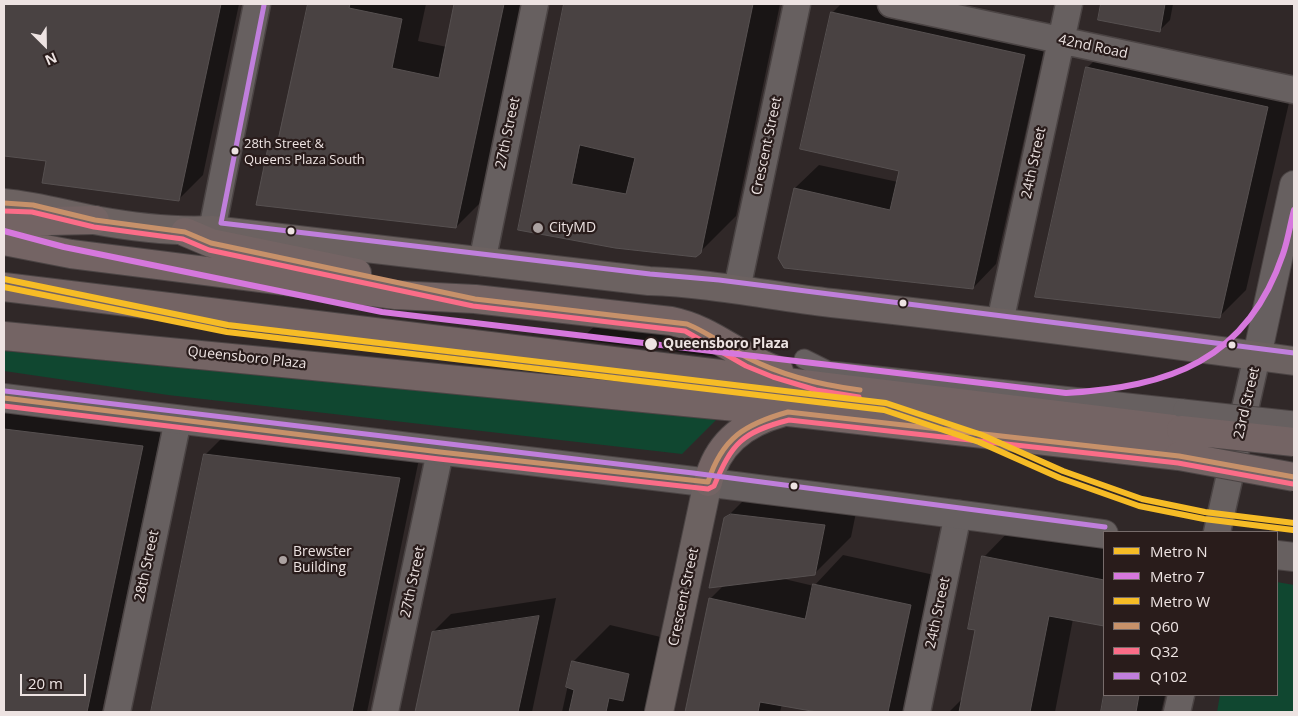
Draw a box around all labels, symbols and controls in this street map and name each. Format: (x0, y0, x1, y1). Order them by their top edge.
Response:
north arrow (20, 20, 70, 70)
street label: 42nd Road (1057, 31, 1129, 63)
text: N (42, 48, 60, 70)
street label: Crescent Street (748, 95, 786, 197)
street label: 27th Street (492, 96, 524, 170)
street label: 24th Street (1018, 126, 1050, 200)
place label: 28th Street & Queens Plaza South (244, 136, 365, 167)
marker: 28th Street & Queens Plaza South (230, 146, 240, 156)
place label: CityMD (549, 220, 596, 236)
marker: CityMD (531, 221, 545, 235)
unlabelled marker (286, 226, 296, 236)
unlabelled marker (898, 298, 908, 308)
marker: Queensboro Plaza (643, 336, 659, 352)
place label: Queensboro Plaza (663, 336, 789, 352)
unlabelled marker (1227, 340, 1237, 350)
street label: Queensboro Plaza (187, 343, 307, 373)
street label: 23rd Street (1231, 366, 1263, 440)
unlabelled marker (789, 481, 799, 491)
street label: 28th Street (131, 529, 163, 603)
legend (1103, 531, 1278, 696)
text: Metro N (1150, 541, 1208, 561)
place label: Brewster Building (293, 544, 352, 576)
street label: 27th Street (397, 545, 429, 619)
street label: Crescent Street (665, 546, 703, 648)
marker: Brewster Building (277, 554, 289, 566)
text: Metro 7 (1150, 566, 1205, 586)
street label: 24th Street (922, 576, 954, 650)
text: Metro W (1150, 591, 1210, 611)
text: Q60 (1150, 616, 1179, 636)
text: Q32 (1150, 641, 1179, 661)
scale bar (22, 664, 89, 696)
text: Q102 (1150, 666, 1187, 686)
text: 20 m (28, 673, 63, 693)

